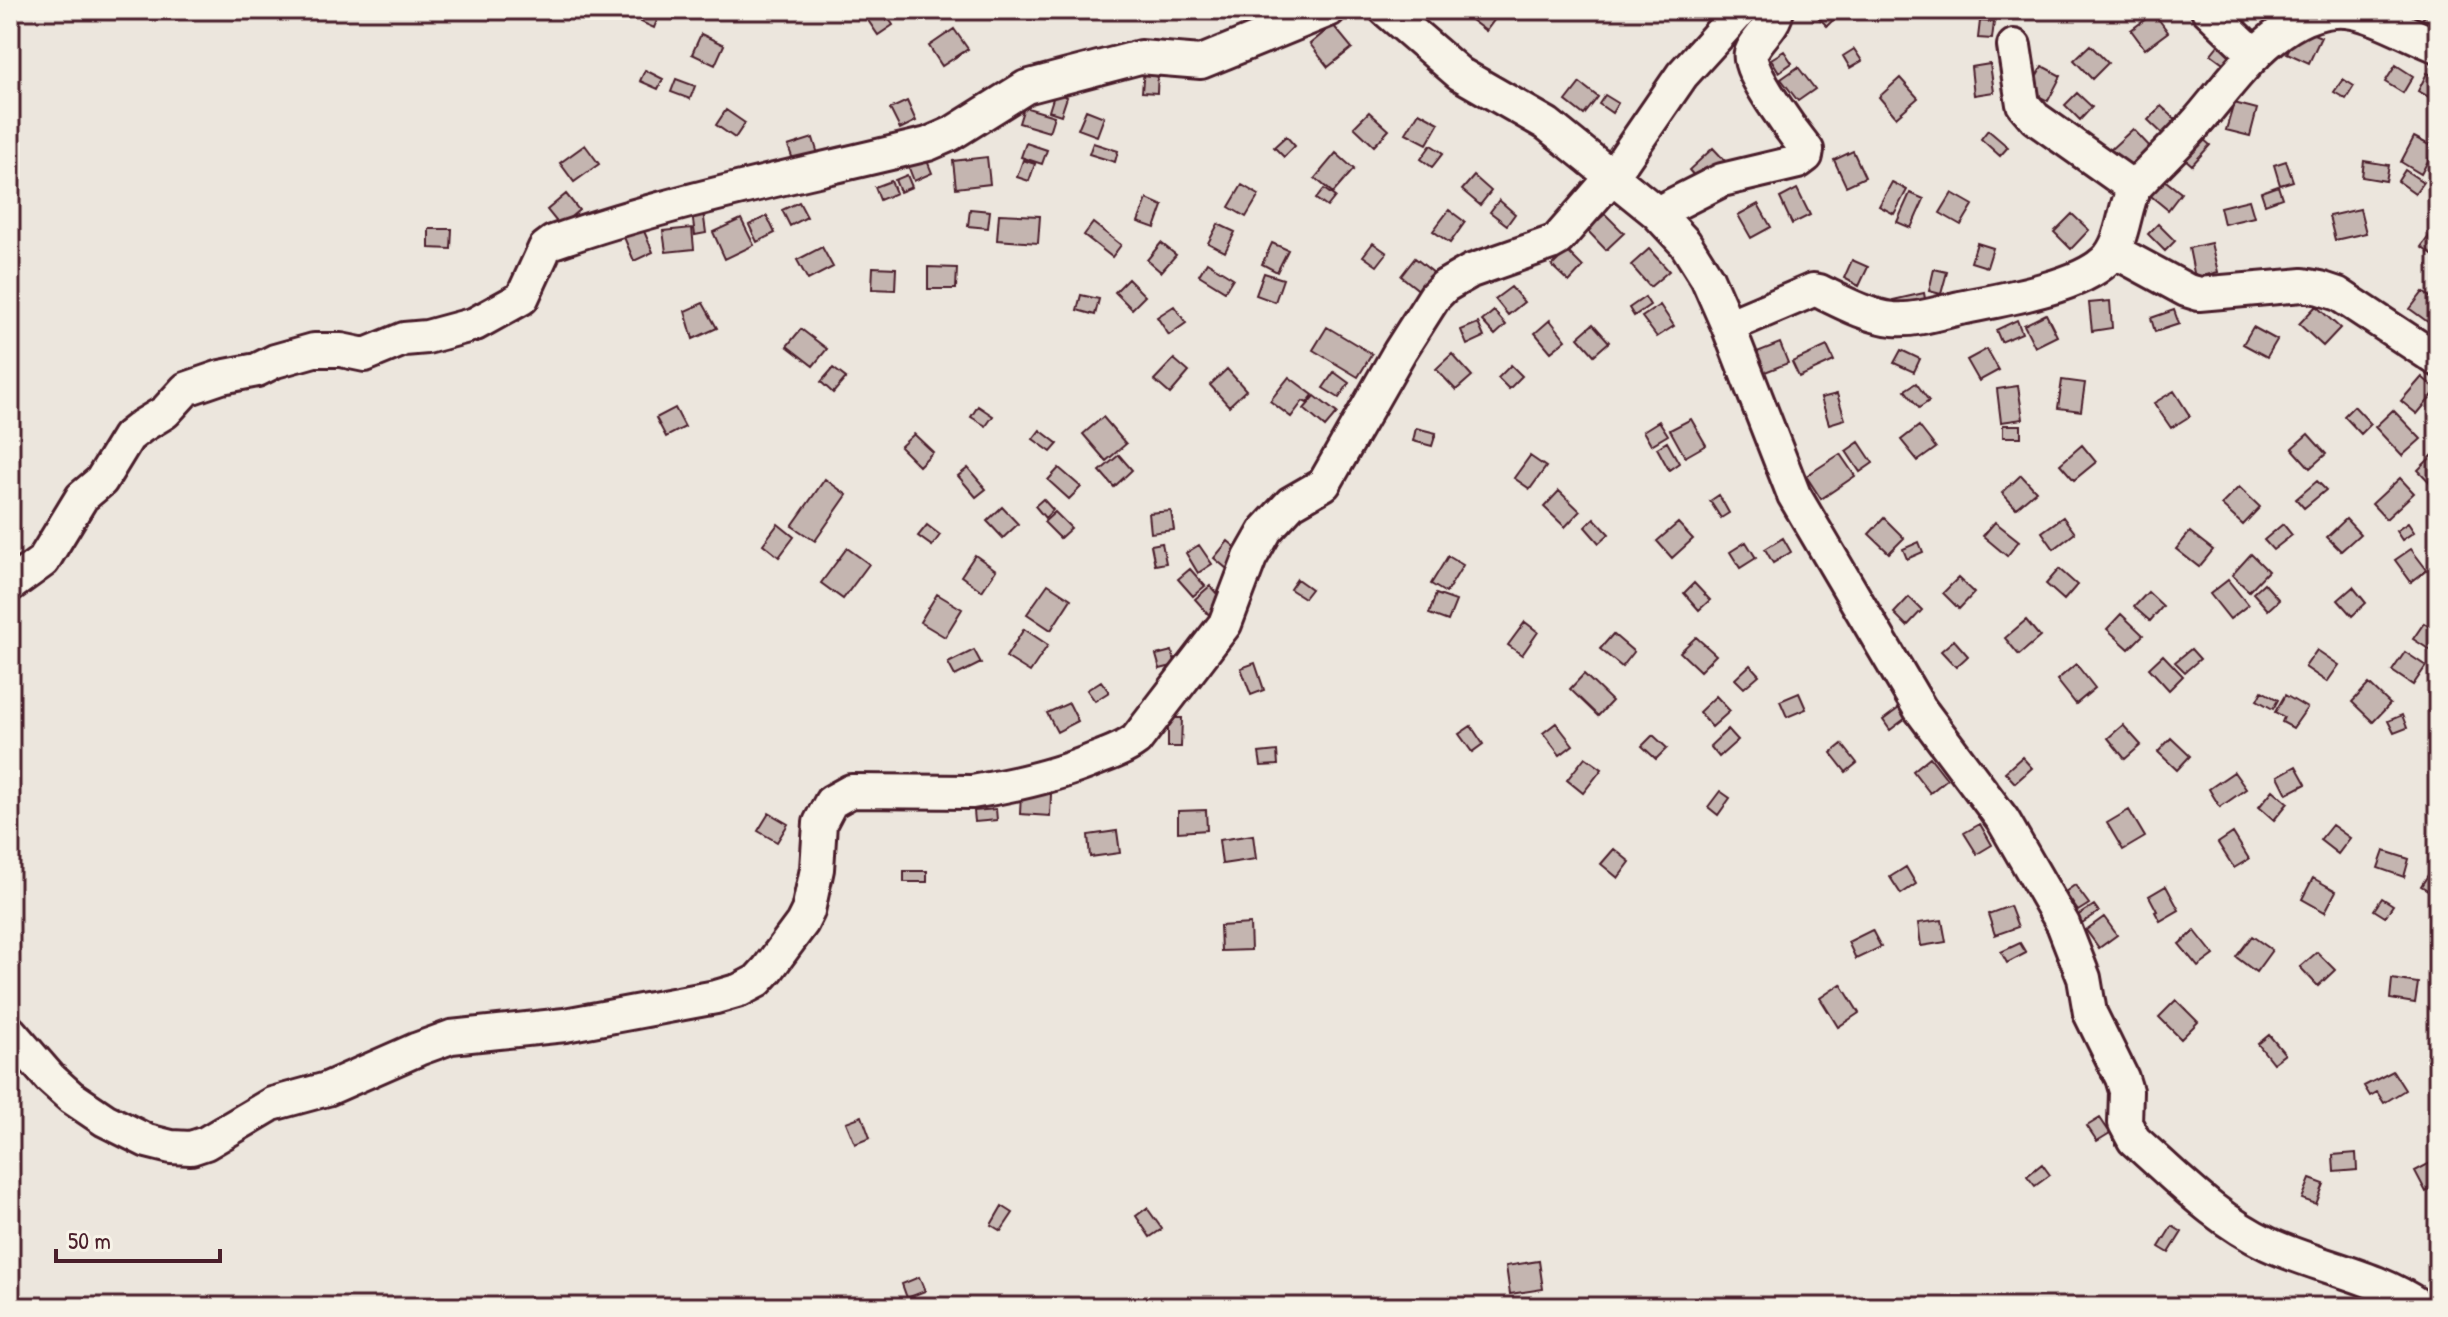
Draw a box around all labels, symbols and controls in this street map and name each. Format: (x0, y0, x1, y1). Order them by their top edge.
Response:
scale bar (56, 1213, 220, 1263)
text: 50 m (68, 1224, 111, 1256)

